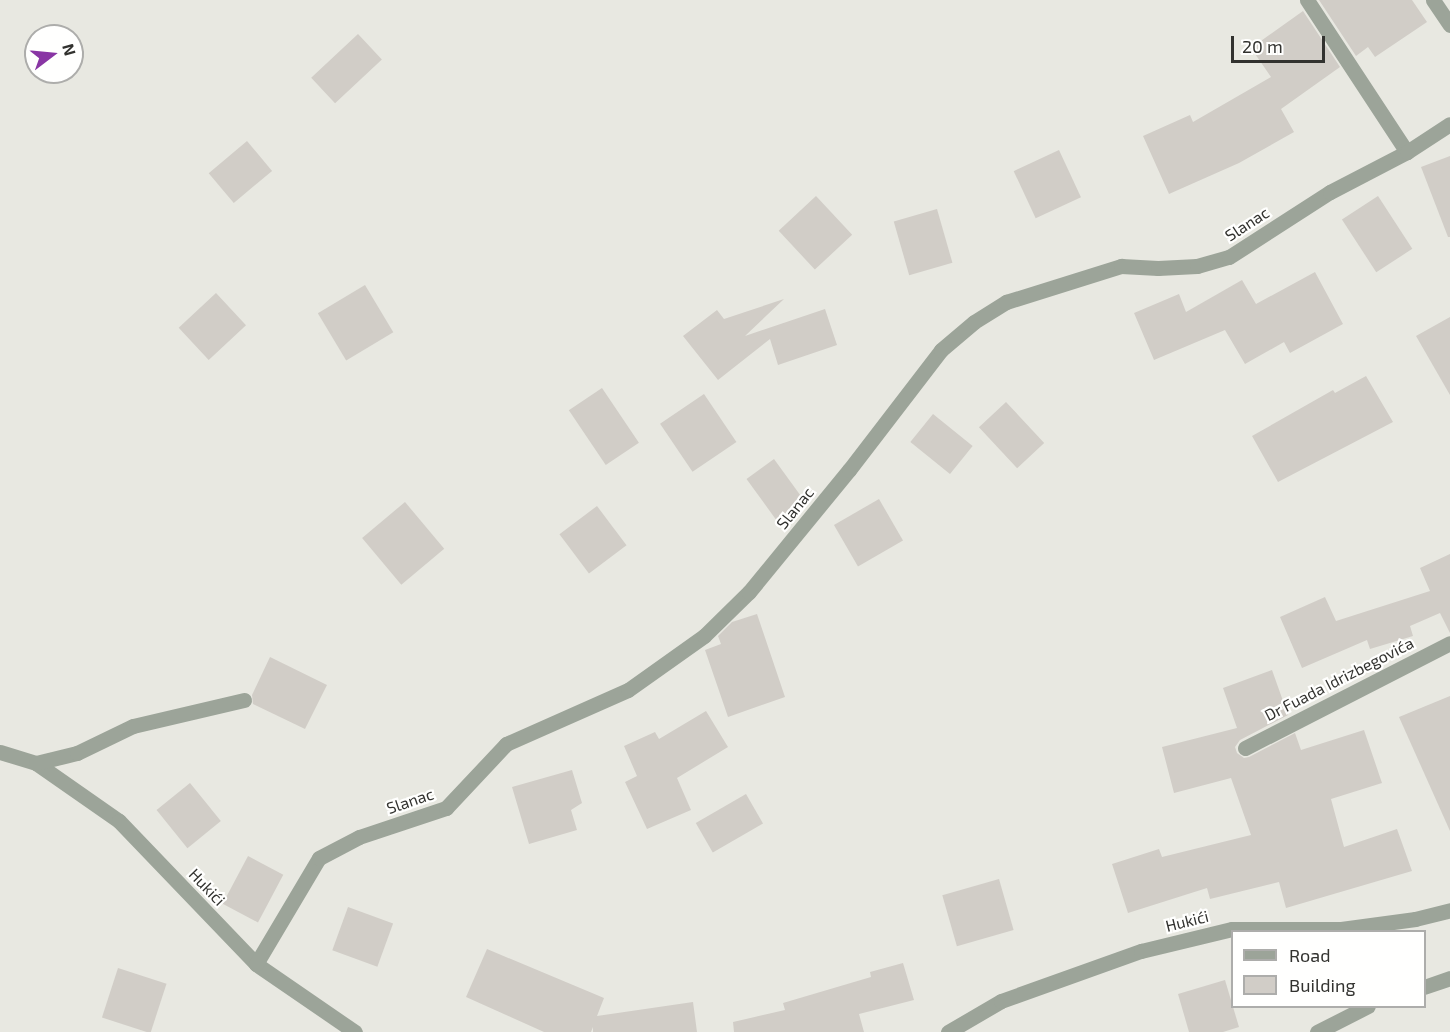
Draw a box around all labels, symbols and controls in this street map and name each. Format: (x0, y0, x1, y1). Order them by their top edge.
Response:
north arrow (24, 24, 84, 84)
scale bar (1234, 24, 1328, 62)
text: 20 m (1242, 35, 1283, 57)
text: N (59, 41, 81, 58)
street label: Slanac (1221, 203, 1273, 245)
street label: Slanac (772, 483, 818, 533)
street label: Dr Fuada Idrizbegovića (1261, 633, 1417, 725)
street label: Slanac (384, 784, 436, 818)
street label: Hukići (185, 865, 229, 909)
street label: Hukići (1163, 906, 1211, 936)
legend (1231, 930, 1426, 1008)
text: Road (1289, 944, 1330, 966)
text: Building (1289, 974, 1356, 996)

